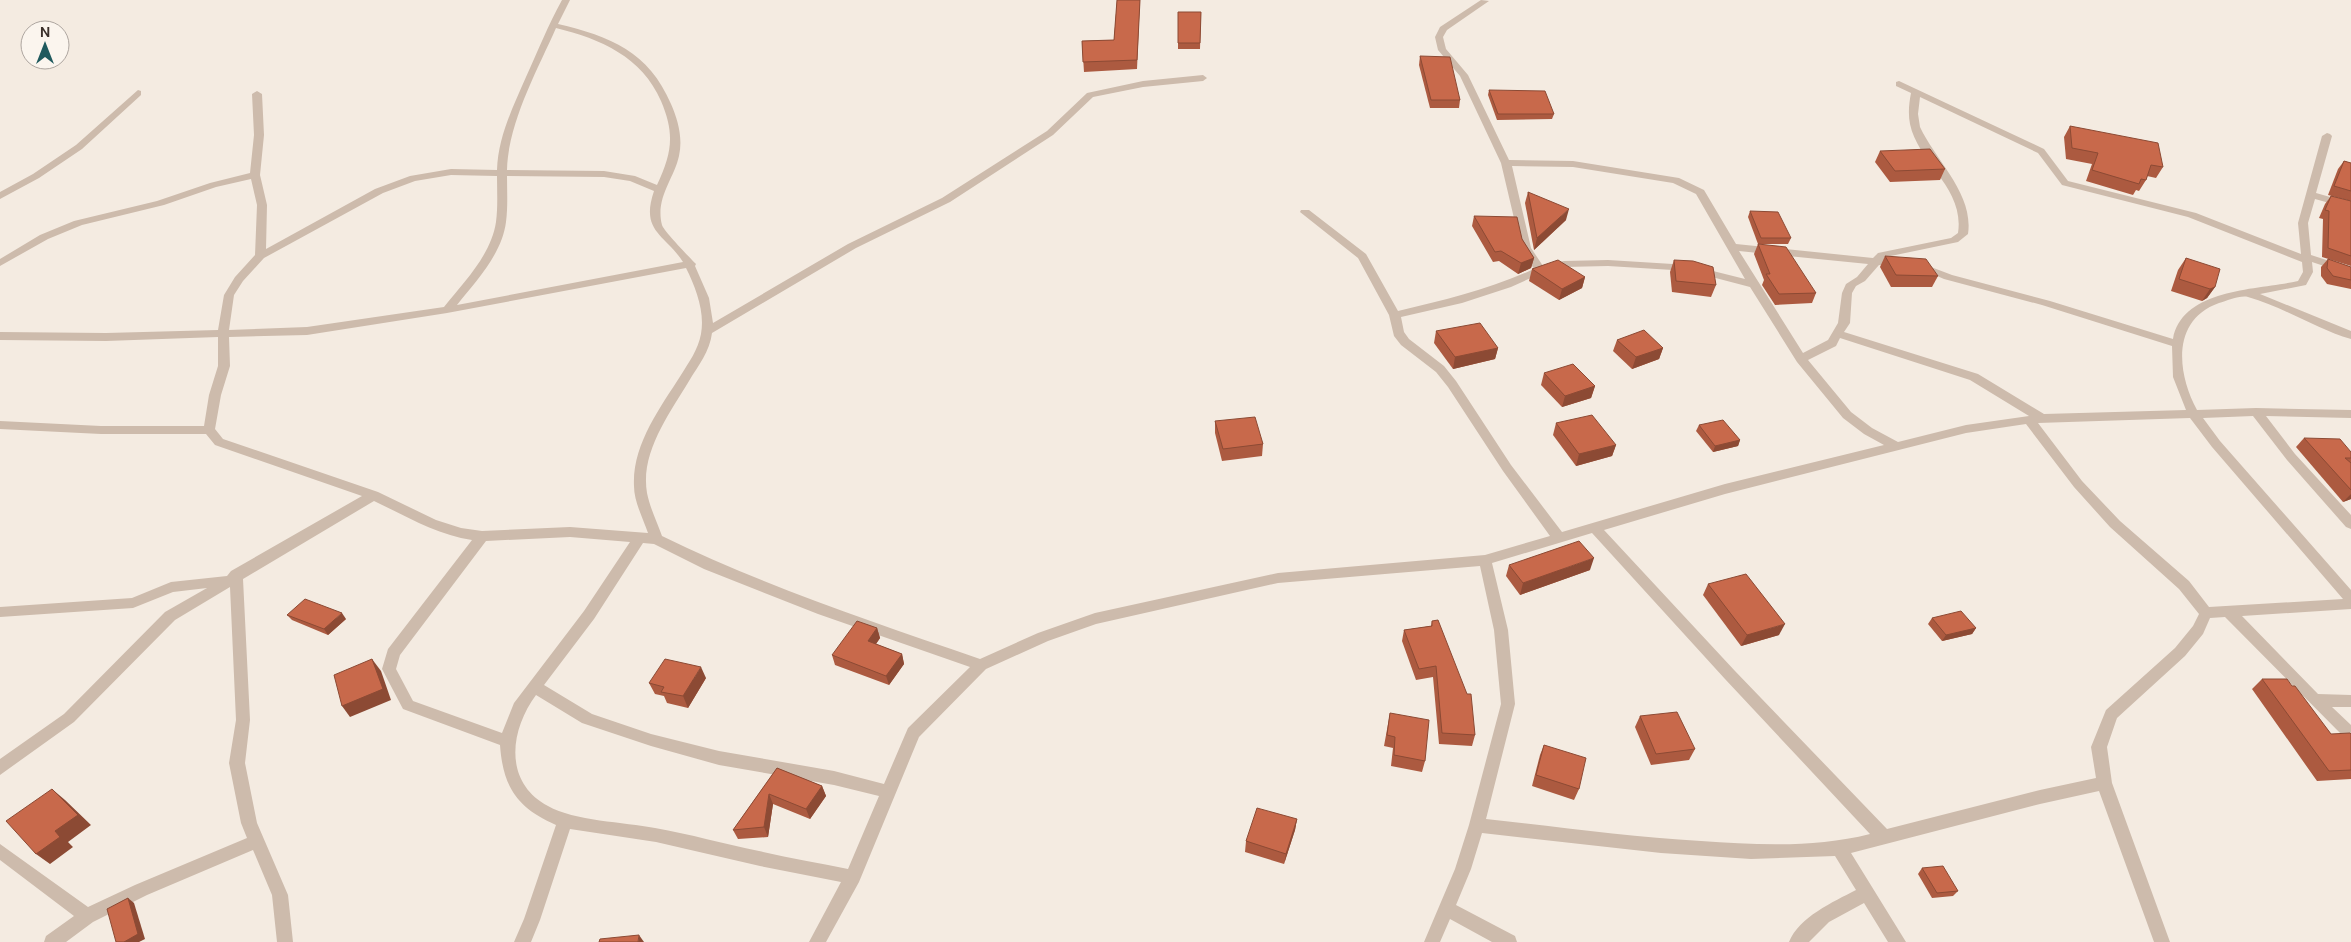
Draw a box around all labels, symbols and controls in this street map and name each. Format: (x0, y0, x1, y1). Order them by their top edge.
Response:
north arrow (20, 20, 70, 70)
text: N (40, 23, 50, 41)

